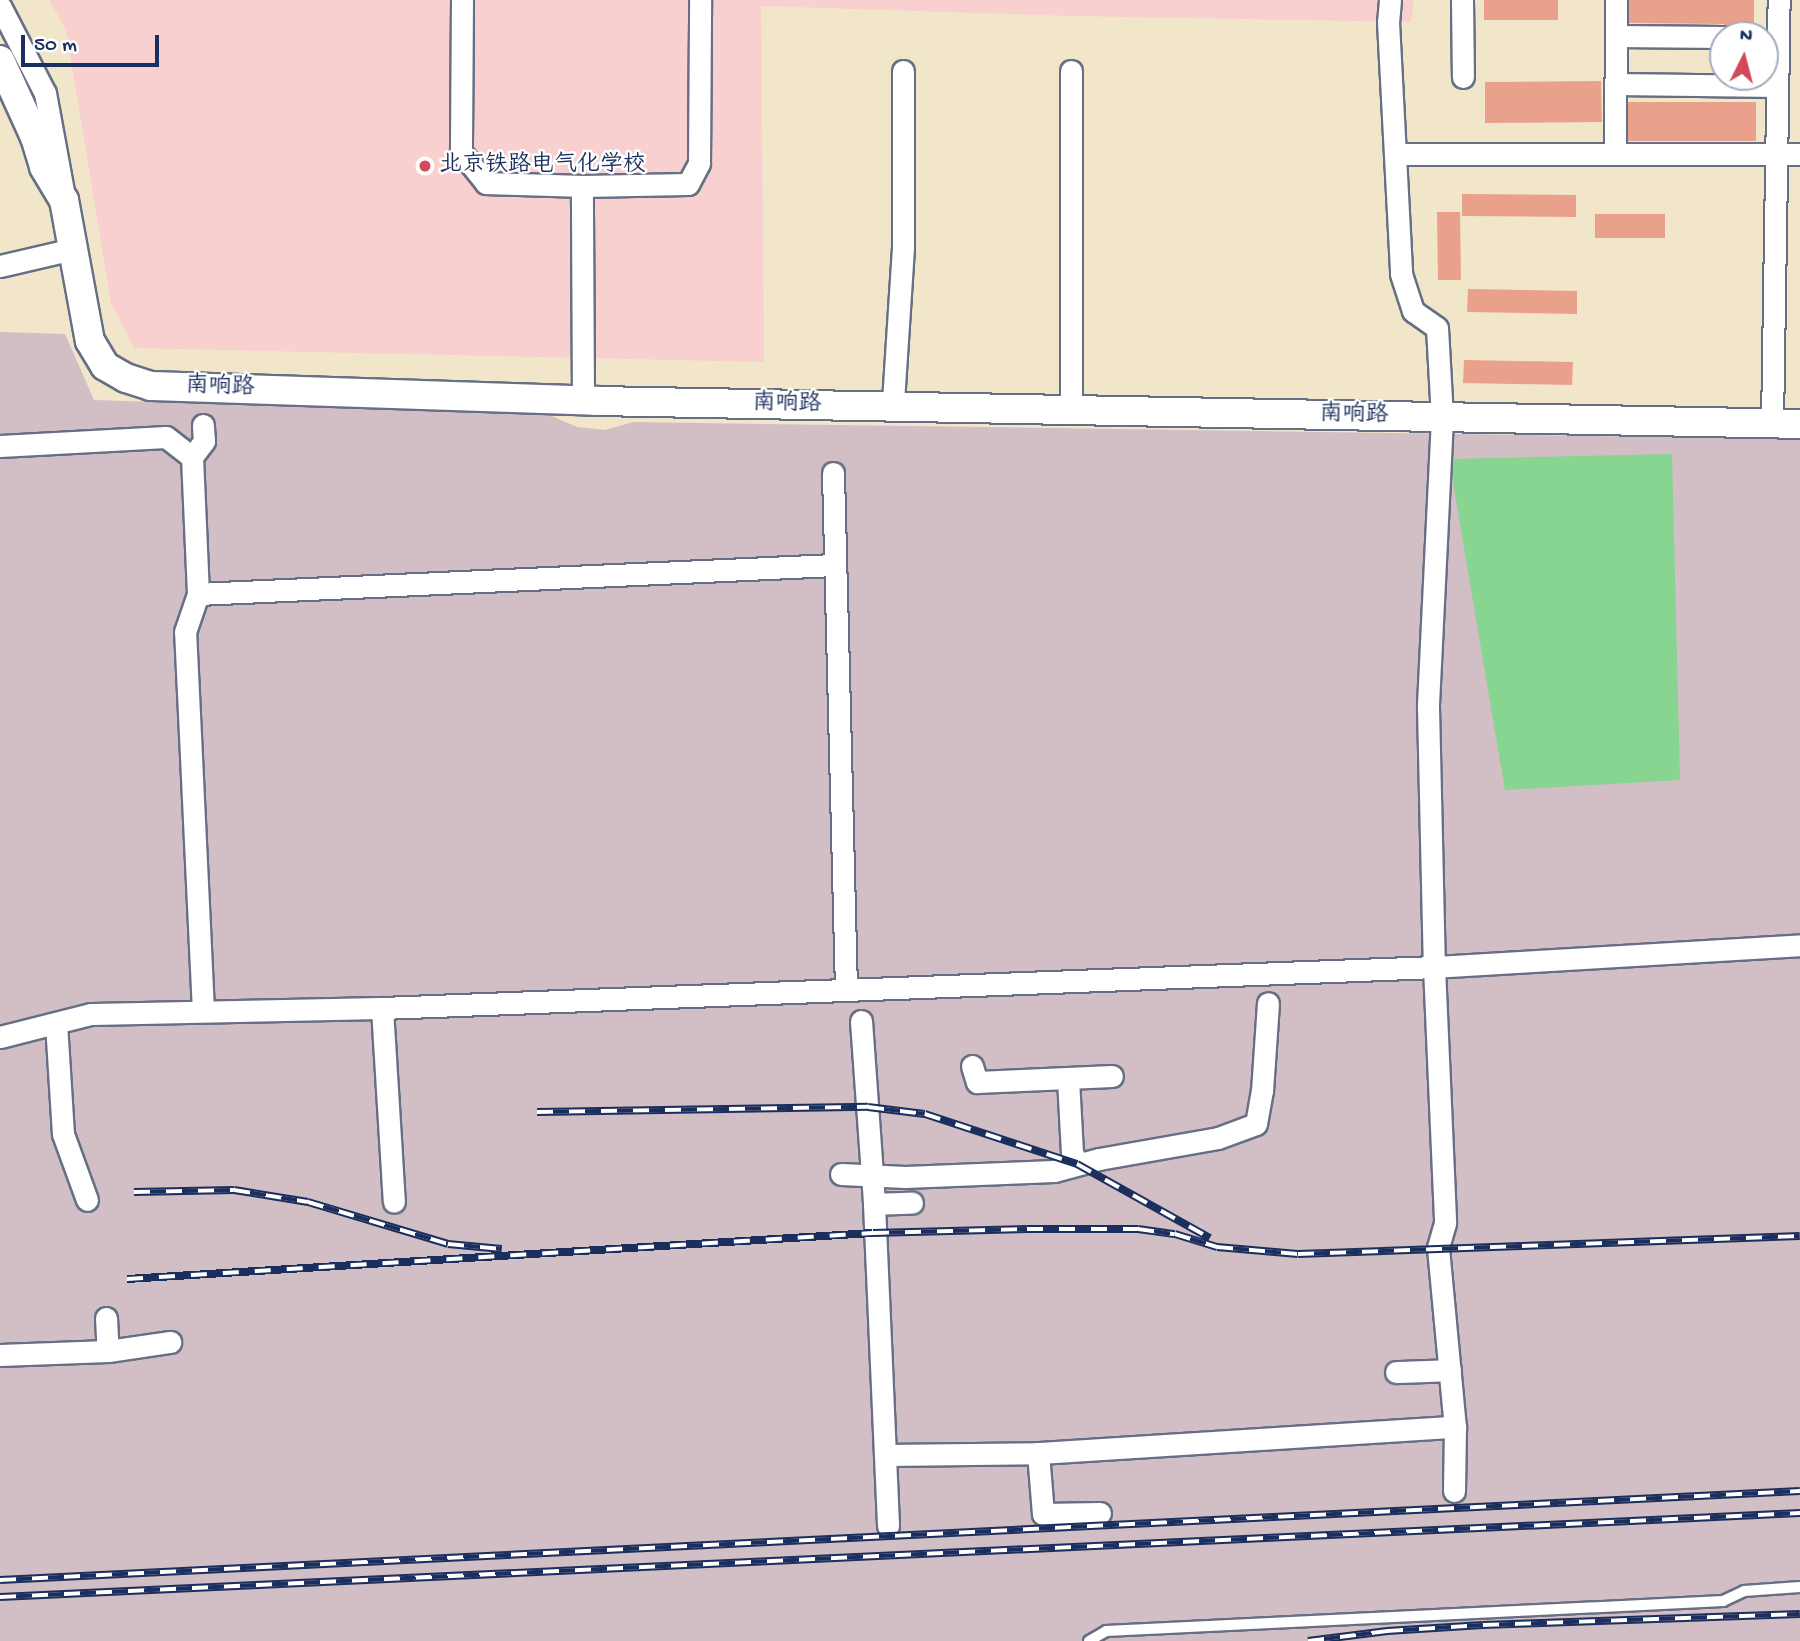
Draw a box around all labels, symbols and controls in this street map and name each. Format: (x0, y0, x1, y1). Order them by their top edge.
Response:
scale bar (24, 21, 163, 65)
north arrow (1709, 21, 1779, 91)
text: N (1739, 25, 1753, 49)
text: 50 m (34, 34, 77, 59)
place label: 北京铁路电气化学校 (439, 152, 646, 180)
marker: 北京铁路电气化学校 (417, 158, 433, 174)
street label: 南响路 (185, 373, 255, 403)
street label: 南响路 (752, 391, 822, 419)
street label: 南响路 (1319, 402, 1389, 430)

